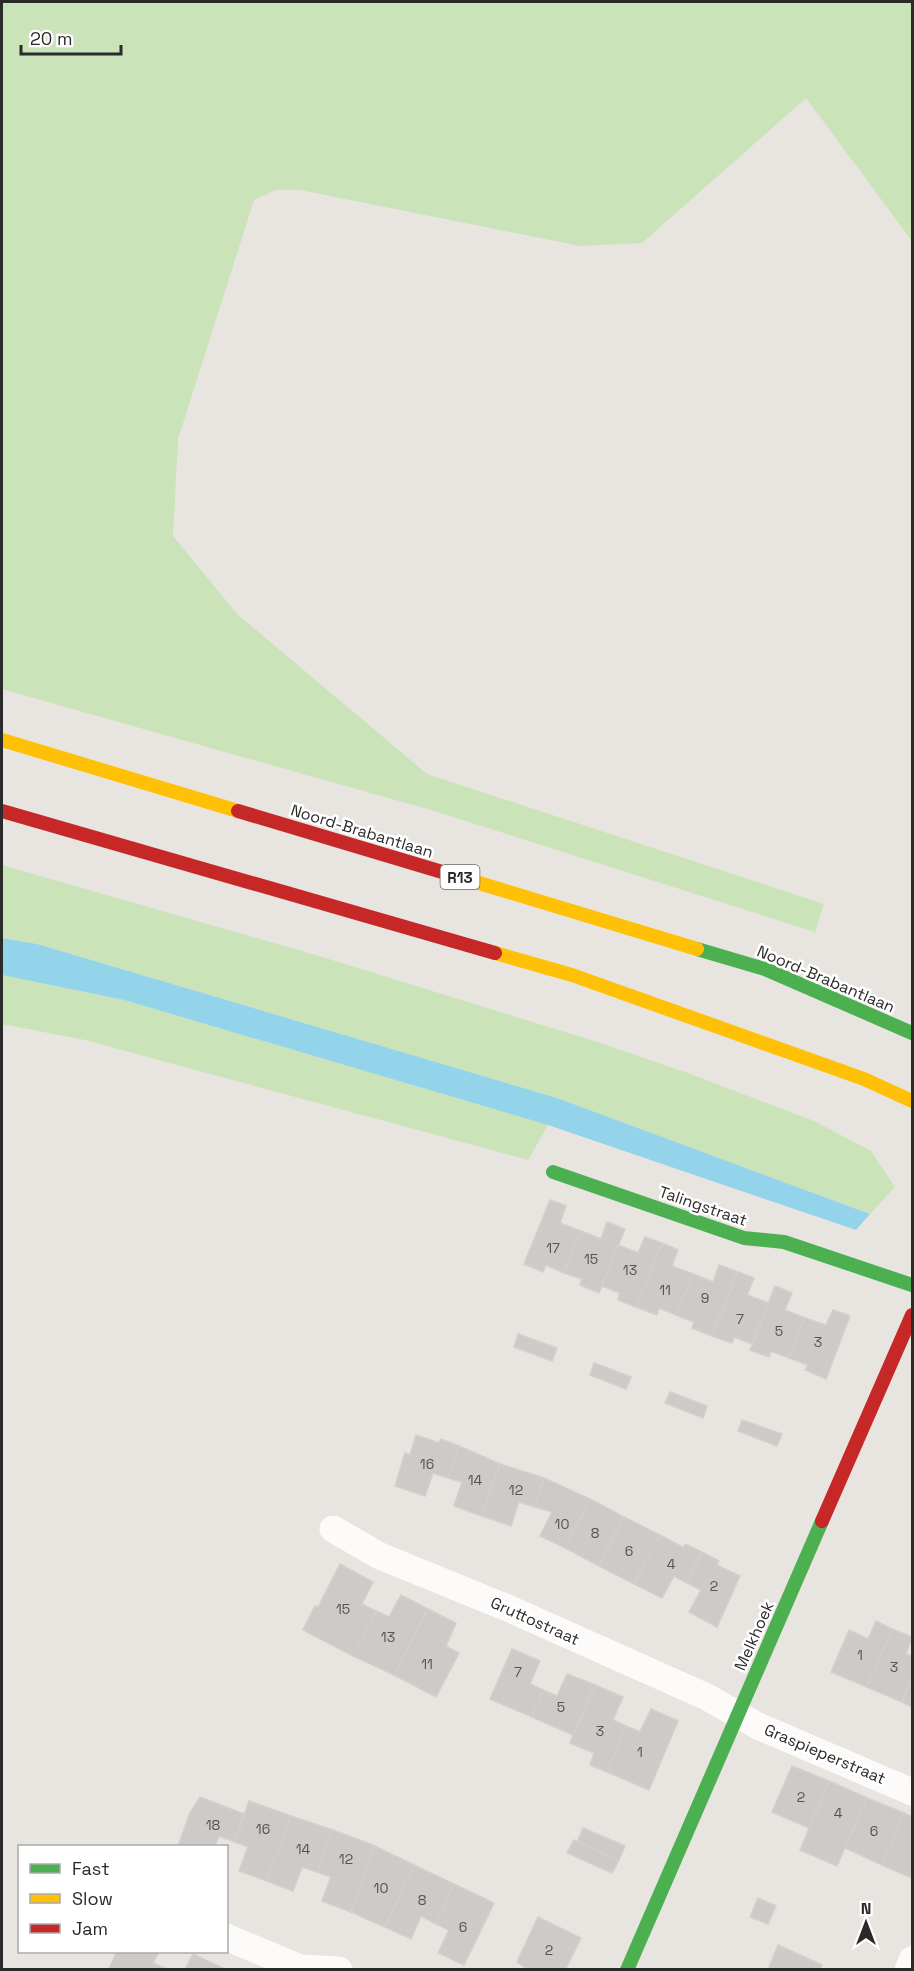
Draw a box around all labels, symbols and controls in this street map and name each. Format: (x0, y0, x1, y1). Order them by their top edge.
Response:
scale bar (21, 18, 122, 56)
text: 20 m (30, 27, 73, 50)
street label: Noord-Brabantlaan (288, 799, 436, 863)
road number: R13 (440, 865, 480, 889)
street label: Noord-Brabantlaan (754, 940, 898, 1018)
street label: Talingstraat (656, 1181, 750, 1231)
house number: 17 (546, 1239, 560, 1257)
house number: 15 (584, 1250, 598, 1268)
house number: 13 (623, 1261, 637, 1279)
house number: 11 (659, 1281, 671, 1299)
house number: 9 (701, 1289, 709, 1307)
house number: 7 (736, 1310, 744, 1328)
house number: 5 (775, 1322, 783, 1340)
house number: 3 (814, 1333, 822, 1351)
house number: 16 (420, 1455, 434, 1473)
house number: 14 (468, 1471, 483, 1489)
house number: 12 (509, 1481, 523, 1499)
house number: 10 (555, 1515, 569, 1533)
house number: 8 (591, 1524, 600, 1542)
house number: 6 (625, 1542, 633, 1560)
house number: 4 (667, 1555, 676, 1573)
house number: 2 (710, 1577, 718, 1595)
street label: Gruttostraat (487, 1592, 583, 1650)
street label: Melkhoek (729, 1598, 779, 1674)
house number: 15 (336, 1600, 350, 1618)
house number: 13 (381, 1628, 395, 1646)
house number: 1 (857, 1646, 863, 1664)
house number: 11 (421, 1655, 433, 1673)
house number: 3 (890, 1658, 898, 1676)
house number: 7 (514, 1663, 522, 1681)
house number: 5 (557, 1698, 565, 1716)
street label: Graspieperstraat (761, 1719, 889, 1789)
house number: 3 (596, 1722, 604, 1740)
house number: 1 (637, 1743, 643, 1761)
house number: 2 (797, 1788, 805, 1806)
house number: 4 (834, 1804, 843, 1822)
house number: 18 (206, 1816, 221, 1834)
house number: 16 (256, 1820, 270, 1838)
house number: 6 (870, 1822, 878, 1840)
house number: 14 (296, 1840, 311, 1858)
legend (18, 1845, 228, 1953)
house number: 12 (339, 1850, 353, 1868)
text: Fast (72, 1857, 109, 1880)
house number: 10 (374, 1879, 388, 1897)
text: Slow (72, 1887, 113, 1910)
house number: 8 (418, 1891, 427, 1909)
north arrow (836, 1893, 896, 1953)
text: N (861, 1898, 871, 1919)
text: Jam (72, 1917, 108, 1940)
house number: 6 (459, 1918, 467, 1936)
house number: 2 (545, 1941, 553, 1959)

